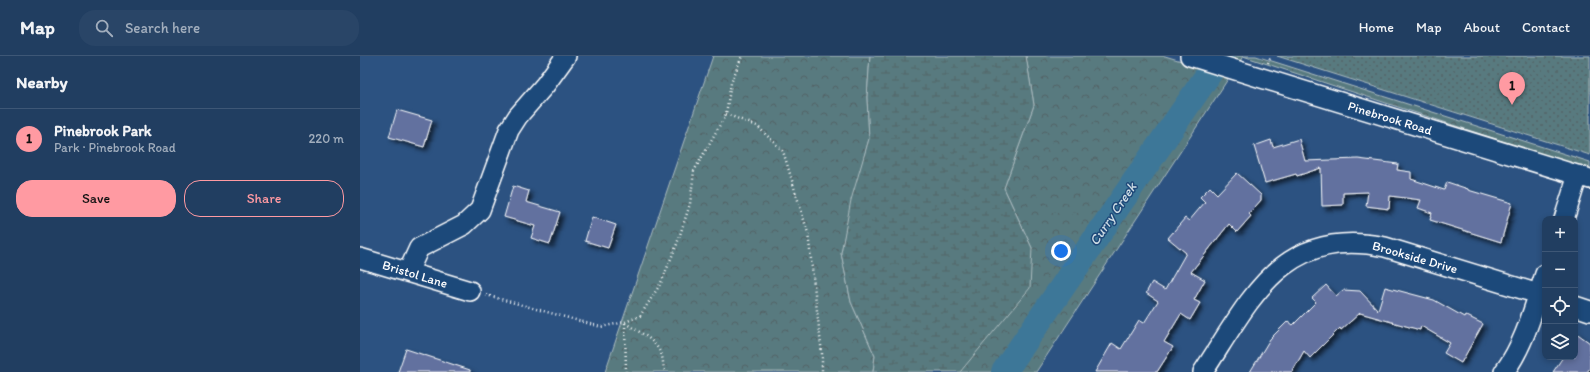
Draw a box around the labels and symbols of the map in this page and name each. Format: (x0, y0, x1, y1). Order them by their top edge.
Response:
pin: 1 (1499, 72, 1525, 105)
street label: Pinebrook Road (1346, 98, 1434, 138)
water label: Curry Creek (1086, 179, 1141, 249)
street label: Brookside Drive (1371, 238, 1459, 276)
your location (1051, 241, 1071, 261)
street label: Bristol Lane (381, 257, 449, 291)

